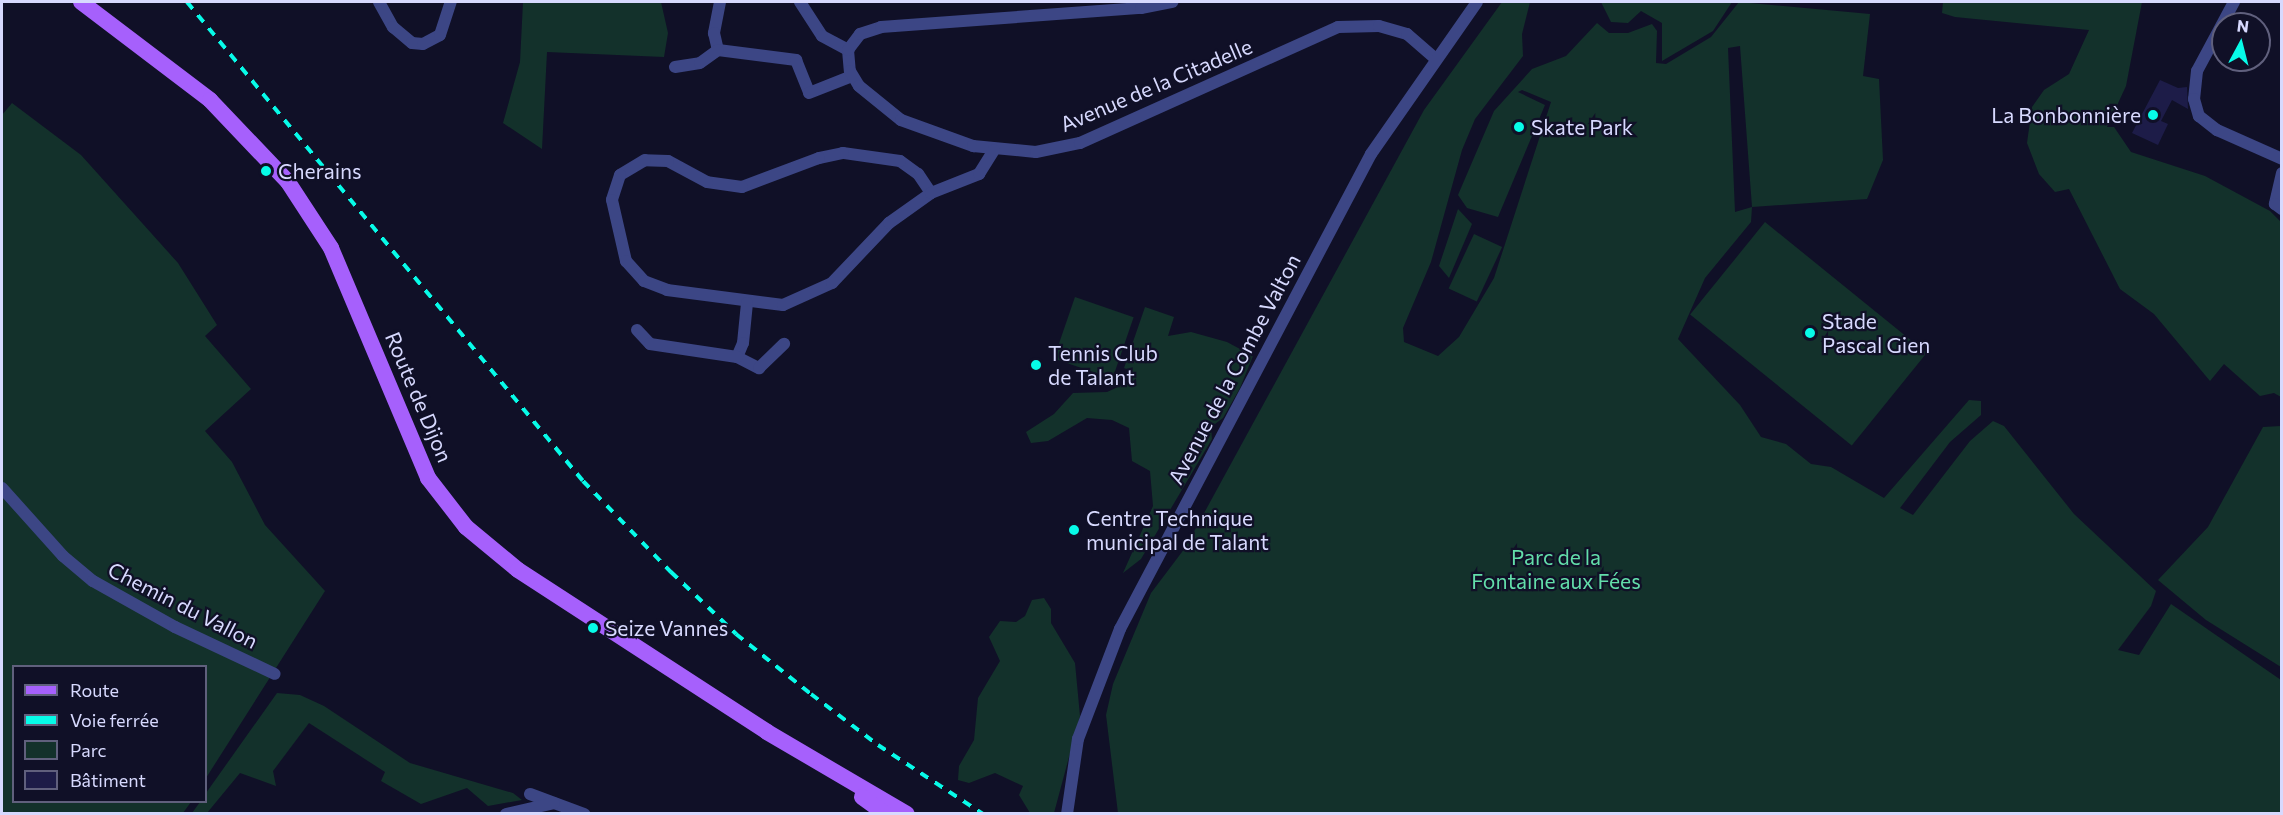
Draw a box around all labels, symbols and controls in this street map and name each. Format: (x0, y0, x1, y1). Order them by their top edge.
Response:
north arrow (2211, 12, 2271, 72)
text: N (2236, 15, 2250, 36)
street label: Avenue de la Citadelle (1056, 33, 1256, 137)
place label: La Bonbonnière (1991, 102, 2141, 128)
marker: La Bonbonnière (2146, 108, 2160, 122)
place label: Skate Park (1531, 114, 1633, 140)
marker: Skate Park (1512, 120, 1526, 134)
place label: Cherains (278, 158, 362, 184)
marker: Cherains (259, 164, 273, 178)
street label: Avenue de la Combe Valton (1163, 250, 1305, 488)
place label: Stade Pascal Gien (1822, 308, 1930, 358)
marker: Stade Pascal Gien (1803, 326, 1817, 340)
street label: Route de Dijon (380, 328, 458, 466)
place label: Tennis Club de Talant (1048, 340, 1158, 390)
marker: Tennis Club de Talant (1029, 358, 1043, 372)
place label: Centre Technique municipal de Talant (1086, 505, 1269, 555)
marker: Centre Technique municipal de Talant (1067, 523, 1081, 537)
park label: Parc de la Fontaine aux Fées (1471, 544, 1641, 594)
street label: Chemin du Vallon (104, 556, 262, 654)
place label: Seize Vannes (605, 615, 728, 641)
marker: Seize Vannes (586, 621, 600, 635)
legend (12, 665, 207, 803)
text: Route (70, 679, 119, 701)
text: Voie ferrée (70, 709, 159, 731)
text: Parc (70, 739, 107, 761)
text: Bâtiment (70, 769, 146, 791)

